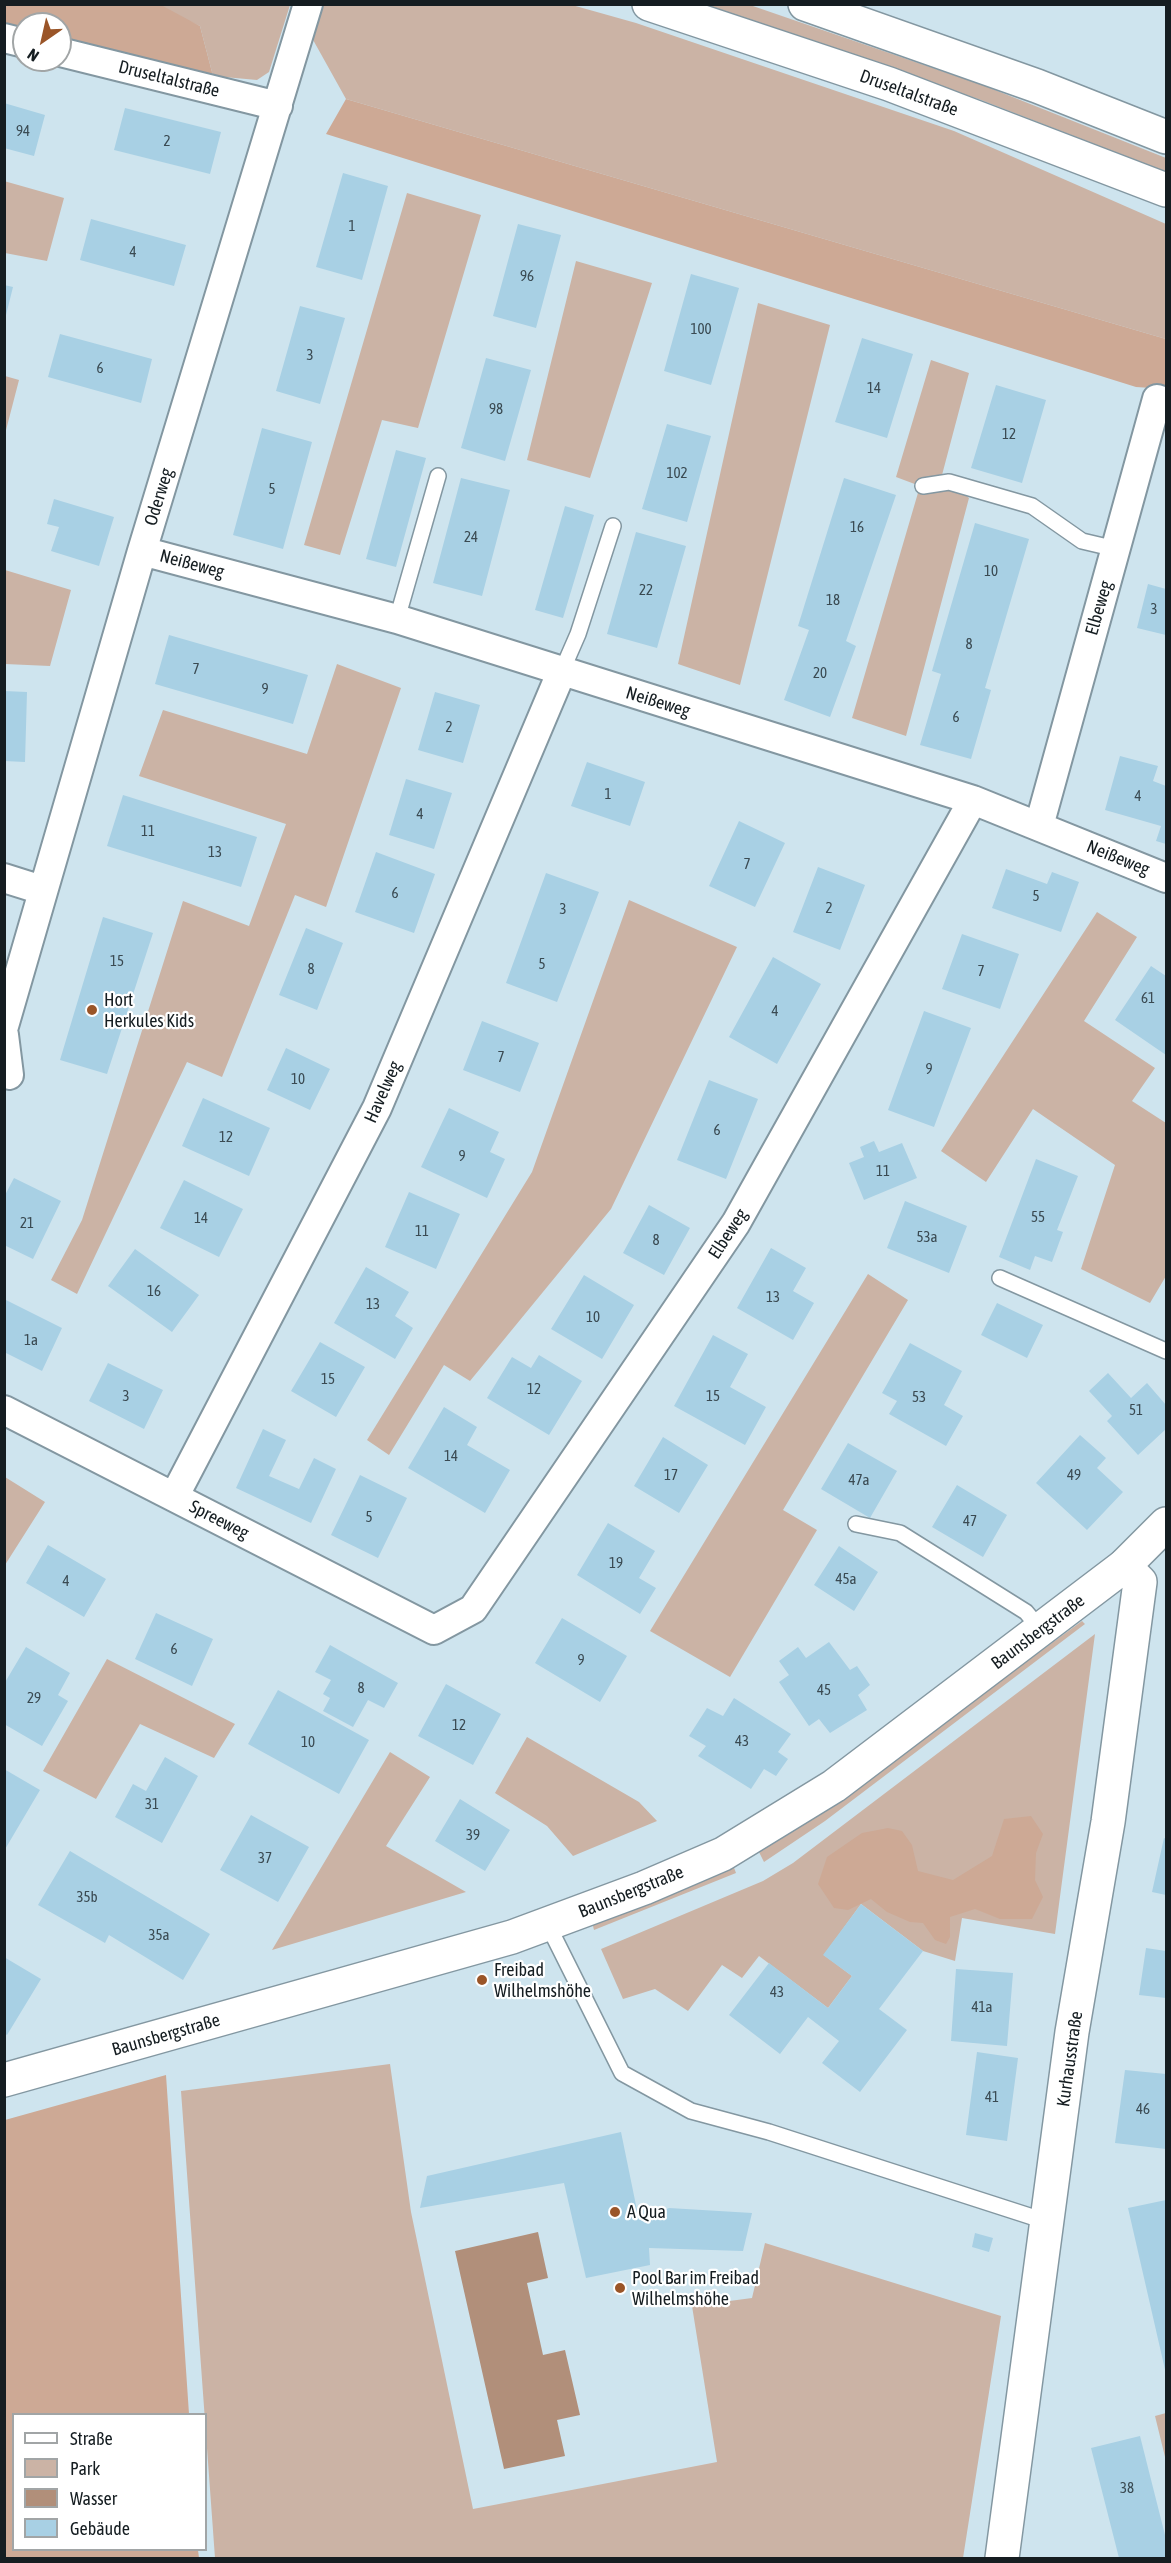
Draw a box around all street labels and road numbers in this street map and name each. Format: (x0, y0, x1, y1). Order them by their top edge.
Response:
street label: Druseltalstraße (116, 56, 222, 102)
street label: Druseltalstraße (857, 65, 961, 121)
street label: Oderweg (140, 466, 178, 528)
street label: Neißeweg (157, 545, 227, 583)
street label: Elbeweg (1081, 578, 1117, 638)
street label: Neißeweg (623, 682, 693, 722)
street label: Neißeweg (1083, 836, 1153, 880)
street label: Havelweg (360, 1058, 406, 1126)
street label: Elbeweg (704, 1205, 752, 1263)
street label: Spreeweg (186, 1496, 252, 1544)
street label: Baunsbergstraße (987, 1590, 1089, 1674)
street label: Baunsbergstraße (575, 1861, 687, 1923)
street label: Baunsbergstraße (109, 2009, 223, 2061)
street label: Kurhausstraße (1053, 2010, 1087, 2108)

